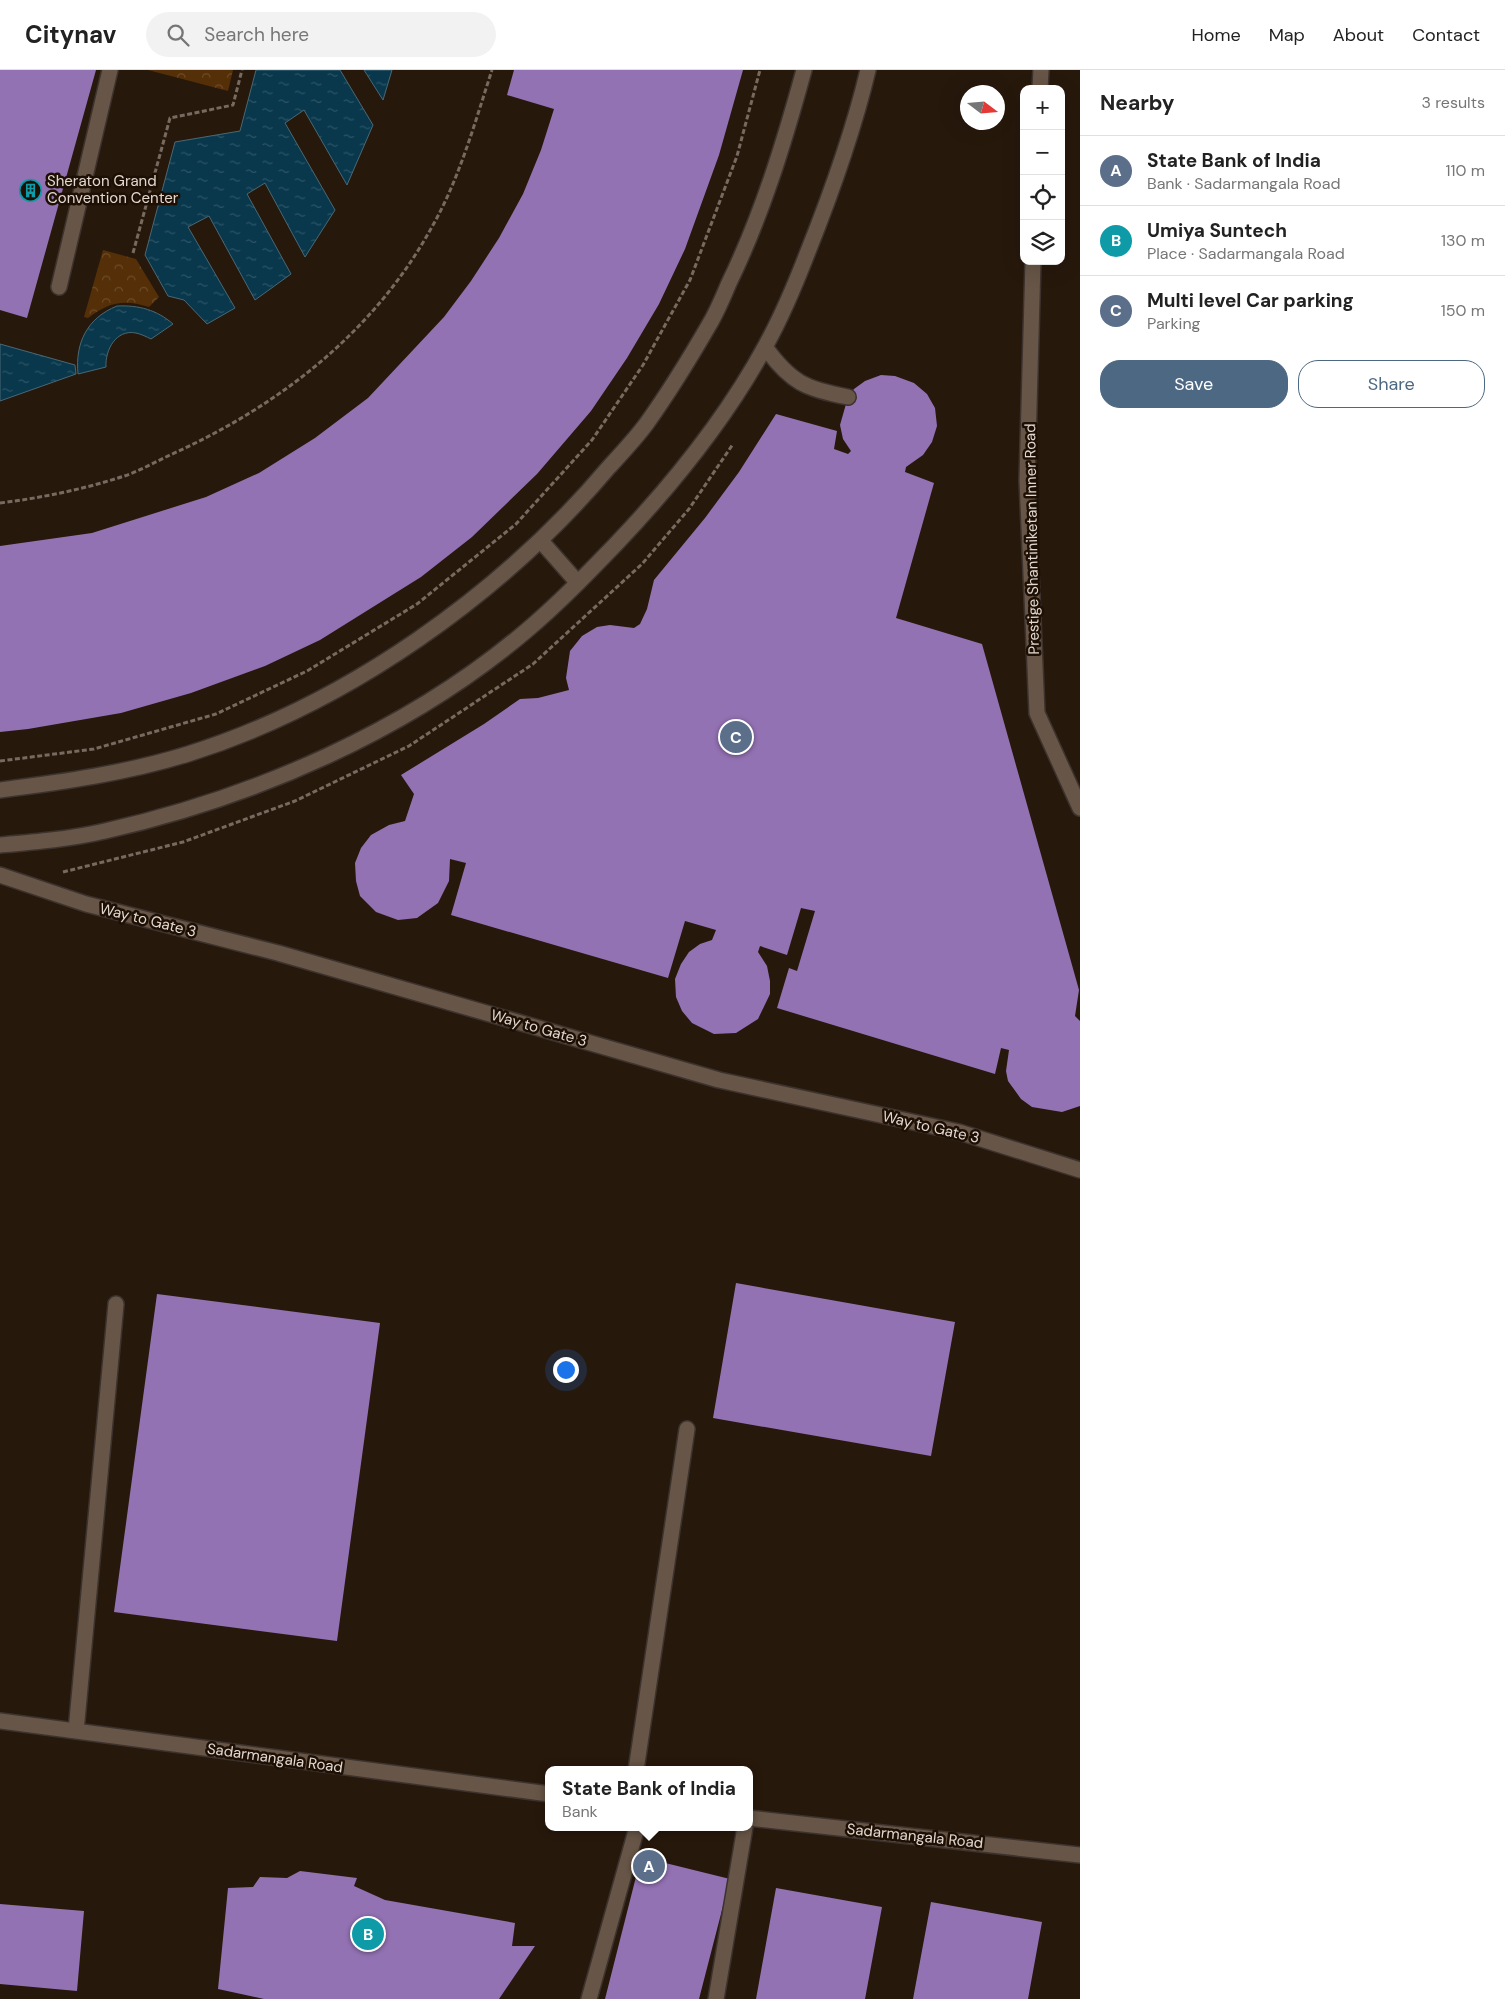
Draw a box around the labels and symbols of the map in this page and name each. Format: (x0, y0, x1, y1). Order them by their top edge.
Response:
north arrow (960, 85, 1005, 130)
place label: Sheraton Grand Convention Center (47, 171, 179, 208)
building icon: Sheraton Grand Convention Center (19, 178, 43, 202)
street label: Prestige Shantiniketan Inner Road (1020, 423, 1044, 655)
pin: C (720, 718, 752, 756)
street label: Way to Gate 3 (98, 898, 198, 942)
street label: Way to Gate 3 (489, 1005, 589, 1051)
street label: Way to Gate 3 (881, 1106, 981, 1148)
your location (553, 1357, 579, 1383)
street label: Sadarmangala Road (206, 1739, 344, 1777)
street label: Sadarmangala Road (846, 1819, 984, 1853)
pin: A (633, 1847, 665, 1885)
pin: B (352, 1915, 384, 1953)

